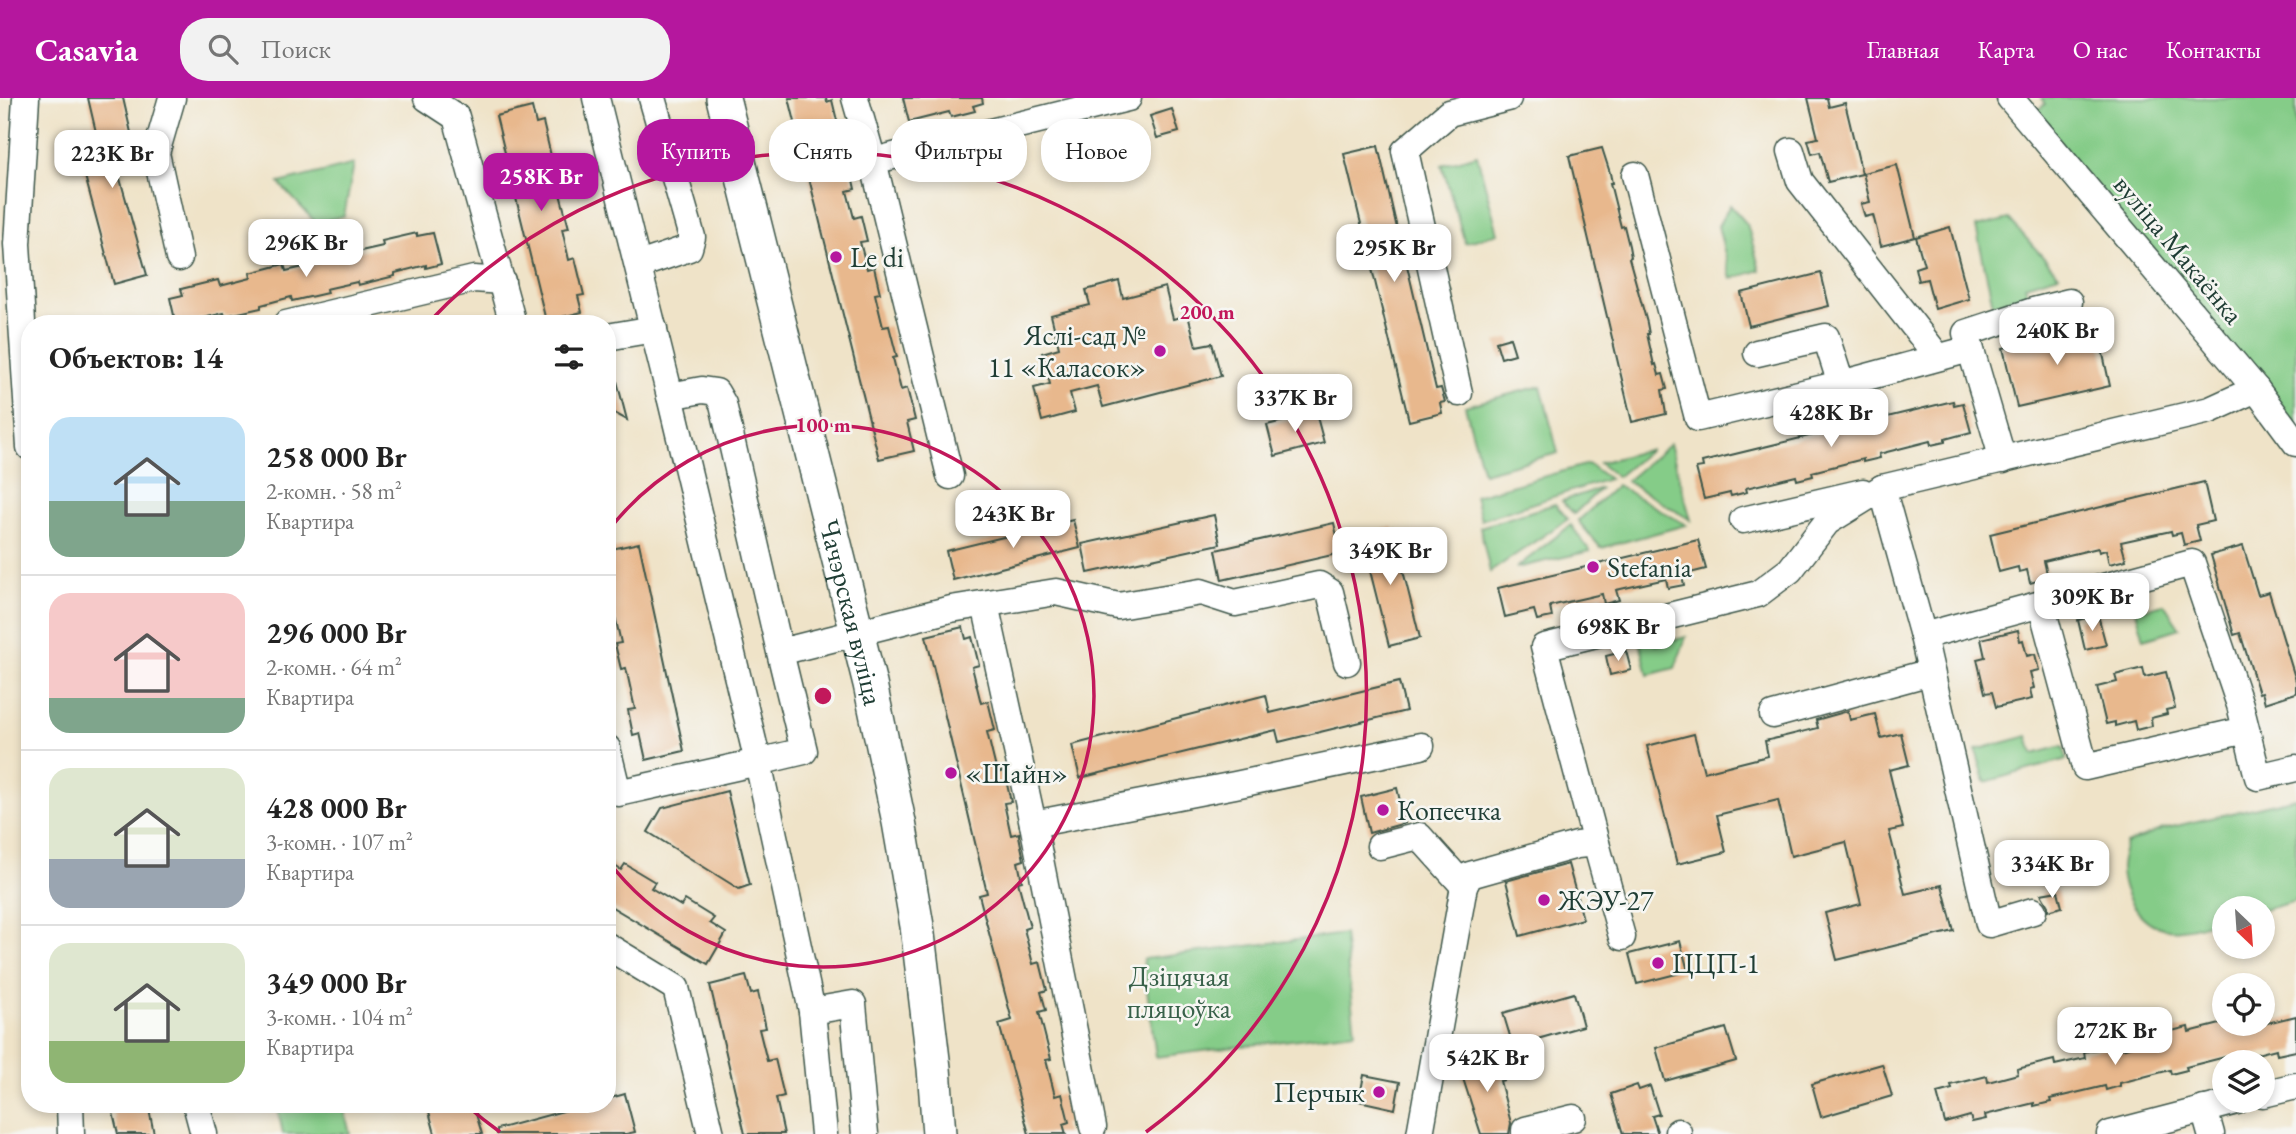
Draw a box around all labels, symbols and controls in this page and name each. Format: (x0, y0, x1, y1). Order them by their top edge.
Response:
search box (180, 18, 670, 81)
text: Casavia (35, 28, 138, 71)
icon: search (204, 30, 242, 68)
text: Поиск (260, 32, 331, 66)
text: Главная (1866, 34, 1940, 65)
text: Карта (1978, 34, 2035, 65)
text: О нас (2073, 34, 2128, 65)
text: Контакты (2166, 34, 2261, 65)
chip: Купить (637, 119, 755, 182)
chip: Снять (769, 119, 877, 182)
chip: Фильтры (891, 119, 1027, 182)
chip: Новое (1041, 119, 1151, 182)
pin: 223K Br (47, 130, 177, 190)
text: 223K Br (70, 138, 154, 168)
pin: 258K Br (476, 153, 606, 213)
text: 258K Br (499, 161, 583, 191)
street label: вуліца Макаёнка (2106, 167, 2252, 332)
pin: 296K Br (241, 220, 371, 279)
pin: 295K Br (1329, 225, 1459, 284)
text: 296K Br (264, 227, 348, 257)
text: 295K Br (1352, 232, 1436, 262)
place label: Le di (850, 239, 904, 275)
marker: Le di (828, 249, 844, 265)
text: 200 m (1179, 298, 1235, 325)
pin: 240K Br (1992, 308, 2122, 367)
text: 240K Br (2015, 315, 2099, 345)
place label: Яслі-сад № 11 «Каласок» (988, 317, 1146, 385)
text: Объектов: 14 (49, 338, 223, 377)
icon: filters (550, 338, 588, 376)
marker: Яслі-сад № 11 «Каласок» (1152, 343, 1168, 359)
pin: 337K Br (1230, 374, 1360, 434)
text: 337K Br (1253, 382, 1337, 412)
pin: 428K Br (1766, 390, 1896, 449)
text: 428K Br (1789, 397, 1873, 427)
text: 100 m (795, 411, 851, 438)
text: 258 000 Br (266, 437, 407, 476)
icon: home (105, 445, 189, 529)
text: 2-комн. · 58 m² (266, 476, 402, 506)
pin: 243K Br (948, 490, 1078, 550)
text: 243K Br (971, 498, 1055, 528)
text: Квартира (266, 506, 354, 536)
street label: Чачэрская вуліца (811, 515, 892, 709)
pin: 349K Br (1325, 528, 1455, 587)
text: 349K Br (1348, 535, 1432, 565)
place label: Stefania (1607, 549, 1693, 585)
marker: Stefania (1585, 559, 1601, 575)
pin: 309K Br (2027, 574, 2157, 633)
text: 309K Br (2050, 581, 2134, 611)
pin: 698K Br (1553, 603, 1683, 663)
text: 698K Br (1576, 611, 1660, 641)
text: 296 000 Br (266, 613, 407, 652)
icon: home (105, 621, 189, 705)
text: 2-комн. · 64 m² (266, 652, 402, 682)
text: Квартира (266, 682, 354, 712)
centre of rings (811, 684, 835, 708)
place label: «Шайн» (965, 755, 1068, 791)
marker: «Шайн» (943, 765, 959, 781)
text: 428 000 Br (266, 788, 407, 827)
place label: Копеечка (1397, 792, 1502, 828)
icon: home (105, 796, 189, 880)
marker: Копеечка (1375, 802, 1391, 818)
text: 3-комн. · 107 m² (266, 827, 413, 857)
pin: 334K Br (1987, 840, 2117, 900)
text: 334K Br (2010, 848, 2094, 878)
text: Квартира (266, 857, 354, 887)
place label: ЖЭУ-27 (1557, 882, 1654, 918)
marker: ЖЭУ-27 (1536, 892, 1552, 908)
north arrow (2212, 896, 2275, 959)
map controls (2212, 896, 2275, 1113)
place label: ЦЦП-1 (1672, 945, 1760, 981)
marker: ЦЦП-1 (1650, 955, 1666, 971)
park label: Дзіцячая пляцоўка (1127, 958, 1232, 1026)
text: 349 000 Br (266, 963, 407, 1002)
icon: home (105, 971, 189, 1055)
button: locate (2212, 973, 2275, 1036)
text: 3-комн. · 104 m² (266, 1002, 413, 1032)
pin: 272K Br (2050, 1007, 2180, 1067)
text: 272K Br (2073, 1015, 2157, 1045)
text: Квартира (266, 1032, 354, 1062)
pin: 542K Br (1422, 1034, 1552, 1094)
text: 542K Br (1445, 1042, 1529, 1072)
button: layers (2212, 1050, 2275, 1113)
place label: Перчык (1273, 1074, 1365, 1110)
marker: Перчык (1371, 1084, 1387, 1100)

